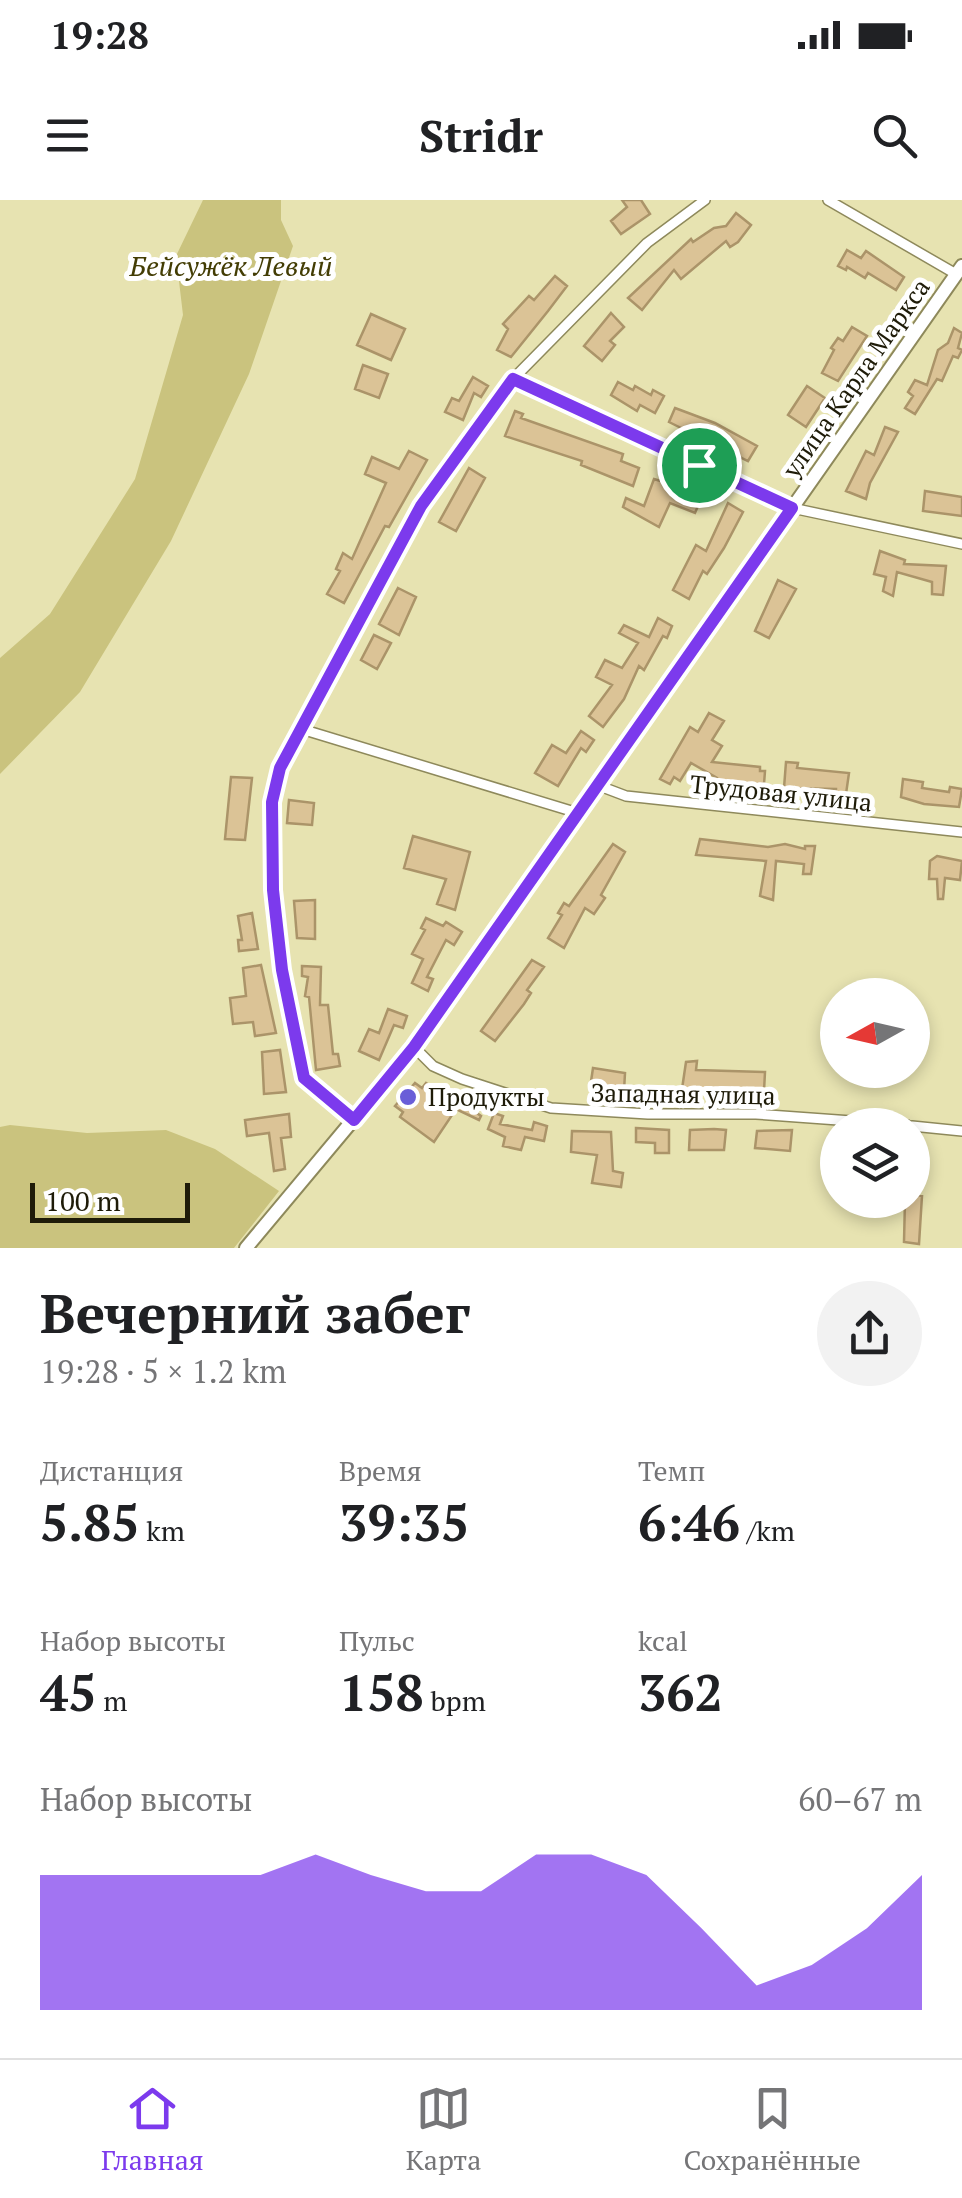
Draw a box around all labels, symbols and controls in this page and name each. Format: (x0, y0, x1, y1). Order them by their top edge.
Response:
text: 19:28 (50, 10, 149, 60)
text: Stridr (419, 105, 543, 165)
icon: menu (40, 108, 95, 163)
icon: search (867, 108, 922, 163)
water label: Бейсужёк Левый (128, 247, 333, 284)
street label: улица Карла Маркса (774, 271, 937, 484)
pin (657, 423, 742, 508)
icon: arrive (672, 438, 727, 493)
street label: Трудовая улица (688, 767, 874, 819)
north arrow (820, 978, 930, 1088)
map controls (820, 978, 930, 1218)
street label: Западная улица (590, 1075, 776, 1112)
place label: Продукты (428, 1080, 545, 1113)
marker: Продукты (397, 1086, 419, 1108)
button: layers (820, 1108, 930, 1218)
scale bar (30, 1178, 190, 1223)
text: 100 m (45, 1182, 121, 1219)
text: Вечерний забег (40, 1276, 470, 1349)
button: share (817, 1281, 922, 1386)
text: 19:28 · 5 × 1.2 km (40, 1350, 287, 1392)
text: Дистанция (40, 1452, 183, 1489)
text: Время (339, 1452, 422, 1489)
text: Темп (638, 1452, 705, 1489)
text: 5.85 (40, 1489, 140, 1555)
text: 39:35 (339, 1489, 469, 1555)
text: 6:46 (638, 1489, 740, 1555)
text: km (140, 1512, 185, 1549)
text: /km (740, 1512, 795, 1549)
text: Набор высоты (40, 1622, 226, 1659)
text: Пульс (339, 1622, 415, 1659)
text: kcal (638, 1622, 688, 1659)
text: 45 (40, 1659, 97, 1725)
text: 158 (339, 1659, 424, 1725)
text: 362 (638, 1659, 723, 1725)
text: m (97, 1682, 127, 1719)
text: bpm (424, 1682, 486, 1719)
text: Набор высоты (40, 1778, 252, 1820)
text: 60–67 m (798, 1778, 922, 1820)
tab: Главная (101, 2081, 204, 2178)
tab: Карта (406, 2081, 481, 2178)
tab: Сохранённые (683, 2081, 861, 2178)

